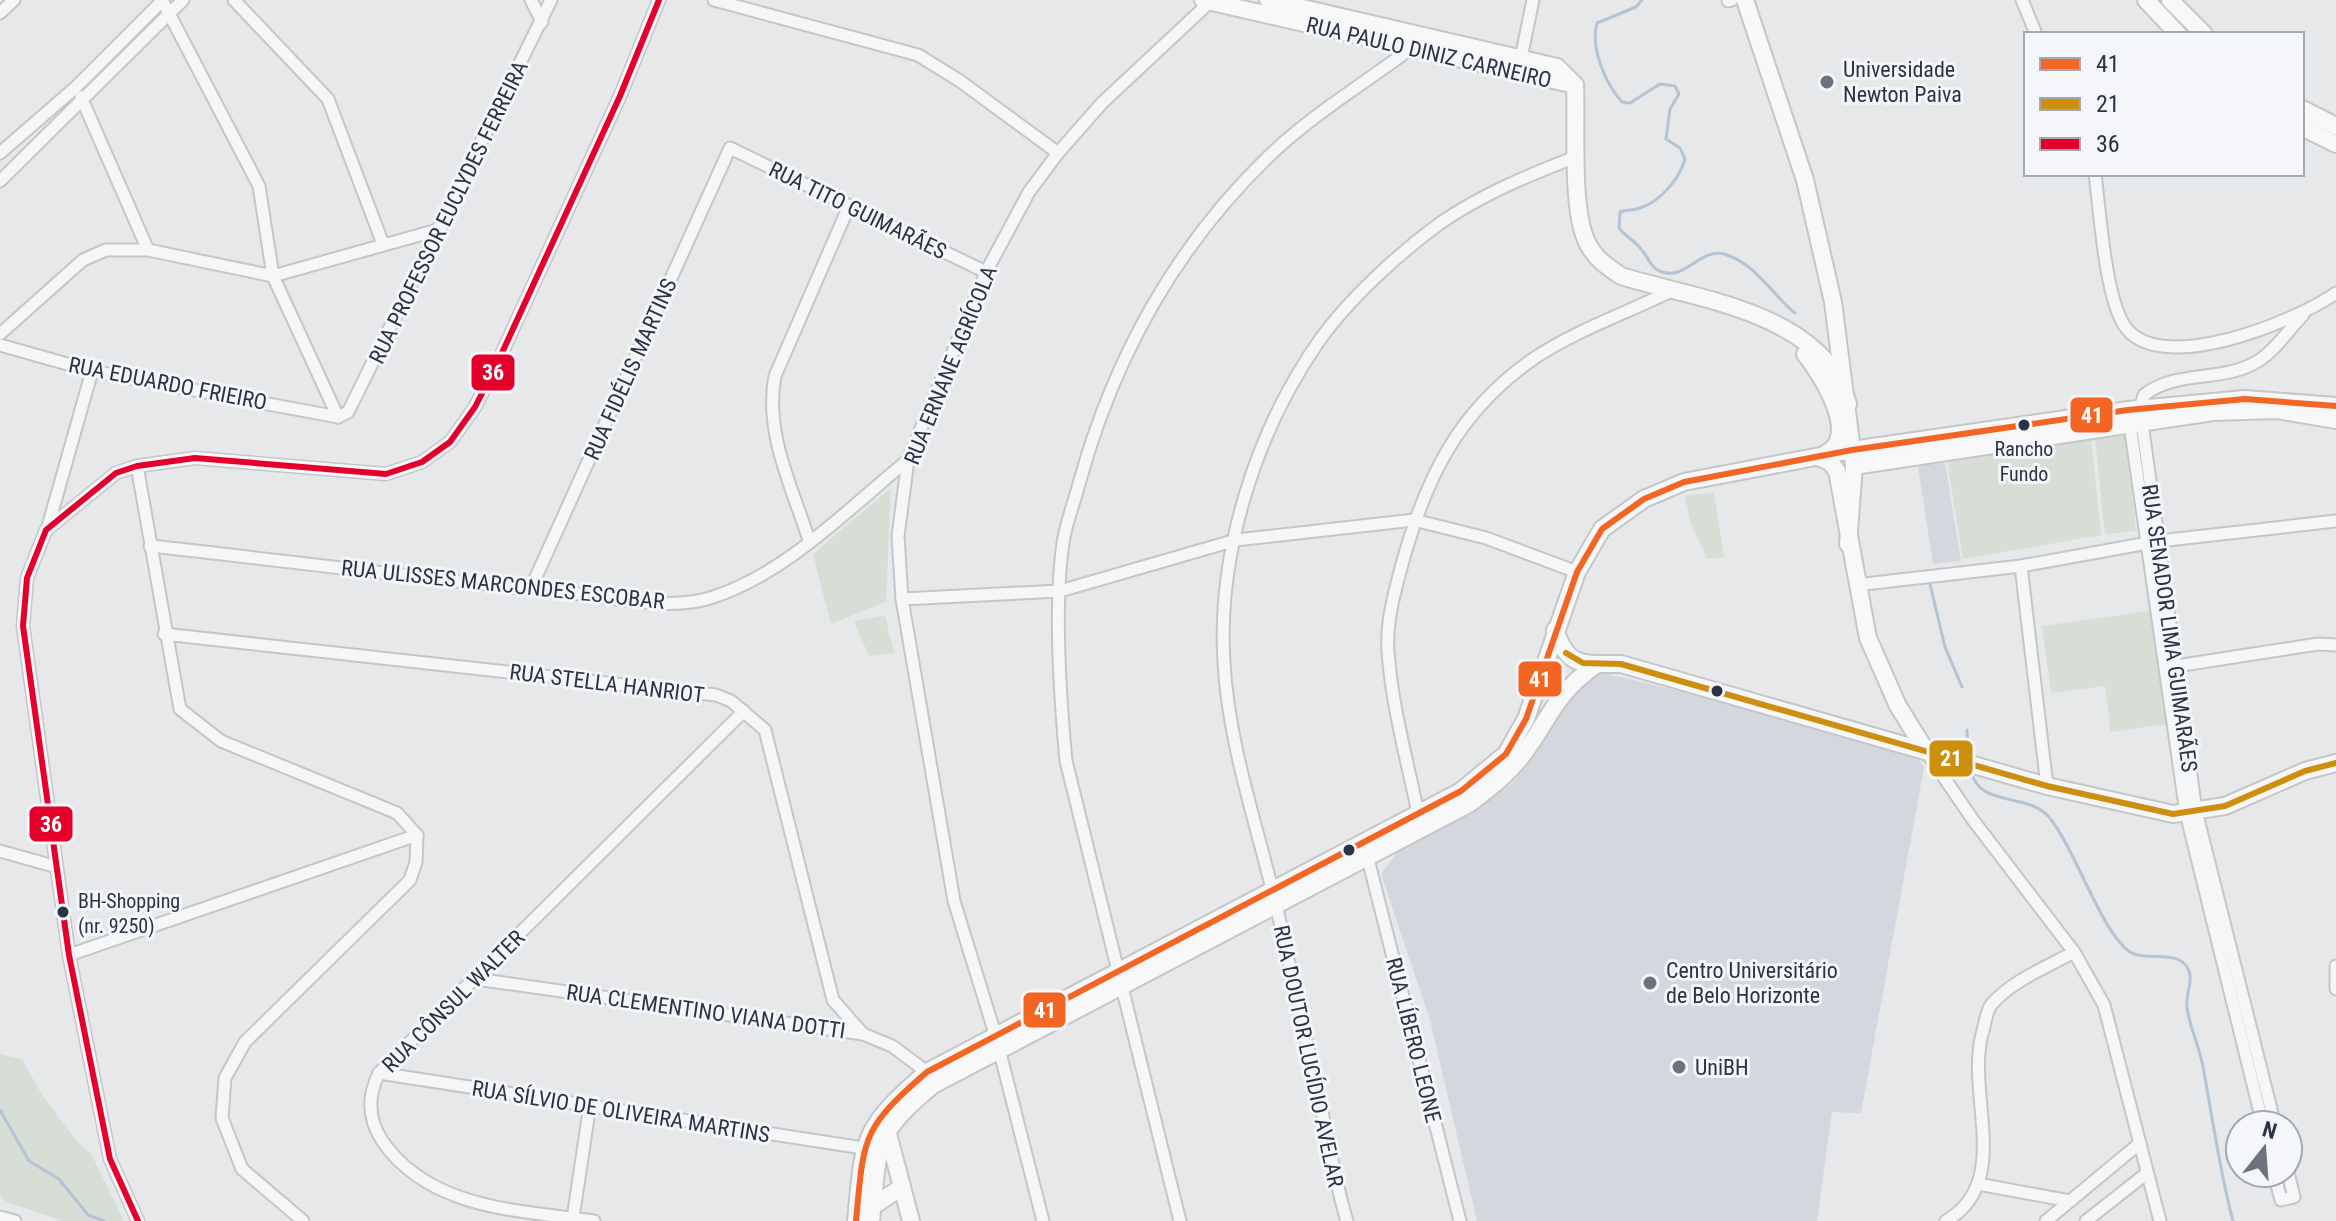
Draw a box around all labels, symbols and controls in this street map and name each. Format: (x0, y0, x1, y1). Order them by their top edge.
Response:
street label: RUA PAULO DINIZ CARNEIRO (1304, 12, 1554, 93)
legend (2024, 32, 2304, 176)
text: 41 (2096, 50, 2120, 78)
street label: RUA PROFESSOR EUCLYDES FERREIRA (364, 56, 533, 368)
place label: Universidade Newton Paiva (1843, 57, 1962, 107)
marker: Universidade Newton Paiva (1818, 73, 1836, 91)
text: 21 (2096, 90, 2120, 118)
text: 36 (2096, 130, 2120, 158)
street label: RUA TITO GUIMARÃES (765, 157, 951, 264)
street label: RUA ERNANE AGRÍCOLA (899, 262, 1002, 468)
street label: RUA FIDÉLIS MARTINS (579, 275, 682, 464)
street label: RUA EDUARDO FRIEIRO (67, 352, 269, 415)
line badge: 36 (470, 353, 516, 392)
text: 36 (482, 360, 504, 385)
line badge: 41 (2069, 396, 2114, 434)
text: 41 (2081, 403, 2103, 428)
marker: Rancho Fundo (2016, 417, 2032, 433)
place label: Rancho Fundo (1995, 437, 2053, 486)
street label: RUA SENADOR LIMA GUIMARÃES (2137, 483, 2202, 774)
street label: RUA ULISSES MARCONDES ESCOBAR (340, 555, 666, 614)
street label: RUA STELLA HANRIOT (508, 659, 706, 708)
line badge: 41 (1517, 660, 1563, 698)
text: 41 (1529, 667, 1551, 692)
unlabelled marker (1709, 683, 1725, 699)
line badge: 21 (1928, 739, 1974, 778)
text: 21 (1940, 746, 1962, 771)
line badge: 36 (28, 805, 74, 843)
text: 36 (40, 812, 62, 837)
unlabelled marker (1341, 842, 1357, 858)
place label: BH-Shopping (nr. 9250) (78, 889, 180, 938)
marker: BH-Shopping (nr. 9250) (55, 904, 71, 920)
street label: RUA DOUTOR LUCÍDIO AVELAR (1268, 923, 1349, 1190)
street label: RUA CÔNSUL WALTER (376, 924, 530, 1078)
street label: RUA LÍBERO LEONE (1381, 955, 1446, 1125)
place label: Centro Universitário de Belo Horizonte (1666, 958, 1838, 1008)
marker: Centro Universitário de Belo Horizonte (1641, 974, 1659, 992)
street label: RUA CLEMENTINO VIANA DOTTI (565, 980, 847, 1043)
line badge: 41 (1022, 991, 1067, 1029)
text: 41 (1034, 998, 1056, 1023)
place label: UniBH (1695, 1055, 1749, 1080)
marker: UniBH (1670, 1058, 1688, 1076)
street label: RUA SÍLVIO DE OLIVEIRA MARTINS (470, 1076, 772, 1147)
north arrow (2224, 1109, 2304, 1189)
text: N (2260, 1116, 2280, 1144)

